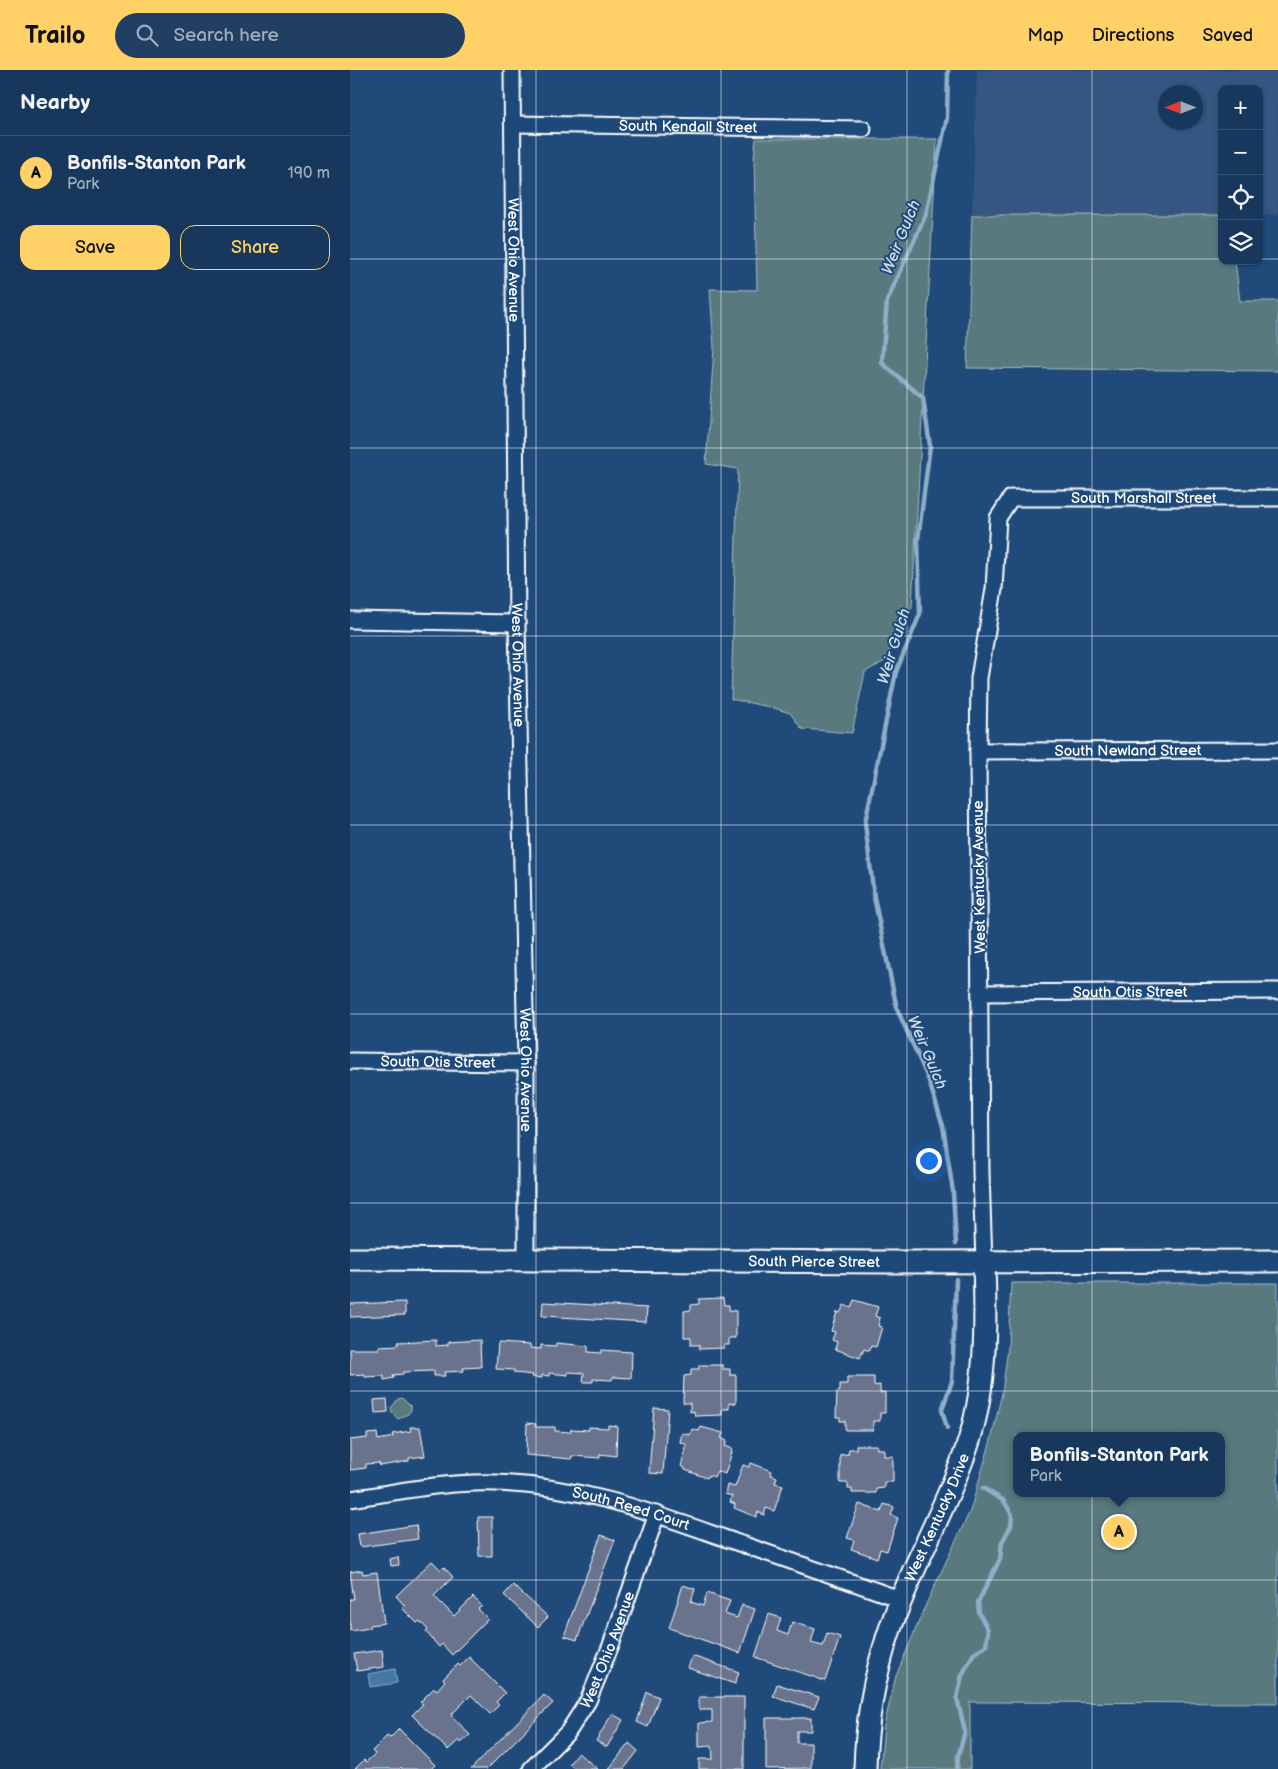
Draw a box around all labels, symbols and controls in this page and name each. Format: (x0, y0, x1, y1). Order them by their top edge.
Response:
search box (115, 13, 465, 58)
text: Trailo (25, 21, 85, 50)
icon: search (133, 21, 161, 49)
text: Search here (173, 24, 279, 47)
text: Map (1028, 25, 1064, 46)
text: Directions (1092, 25, 1174, 46)
text: Saved (1202, 25, 1253, 46)
north arrow (1158, 85, 1203, 130)
map controls (1218, 85, 1263, 265)
button: + (1218, 85, 1263, 130)
text: Nearby (20, 90, 90, 115)
street label: South Kendall Street (619, 117, 758, 137)
button: − (1218, 130, 1263, 175)
text: Bonfils-Stanton Park (67, 152, 246, 175)
text: A (31, 164, 41, 183)
text: 190 m (288, 164, 330, 183)
text: Park (67, 175, 99, 194)
button: locate (1218, 175, 1263, 220)
water label: Weir Gulch (878, 197, 925, 277)
street label: West Ohio Avenue (503, 198, 523, 322)
button: layers (1218, 220, 1263, 265)
button: Save (20, 225, 170, 270)
button: Share (180, 225, 330, 270)
street label: South Marshall Street (1071, 489, 1217, 508)
street label: West Ohio Avenue (507, 603, 528, 727)
water label: Weir Gulch (874, 606, 915, 687)
street label: South Newland Street (1055, 741, 1202, 761)
street label: West Kentucky Avenue (969, 800, 990, 954)
street label: South Otis Street (1073, 983, 1188, 1002)
street label: West Ohio Avenue (515, 1008, 535, 1132)
water label: Weir Gulch (903, 1013, 951, 1093)
street label: South Otis Street (380, 1052, 496, 1073)
your location (916, 1148, 942, 1174)
street label: South Pierce Street (748, 1252, 880, 1272)
popup (1013, 1432, 1225, 1497)
text: Bonfils-Stanton Park (1030, 1444, 1208, 1467)
street label: West Kentucky Drive (901, 1451, 974, 1585)
text: Park (1030, 1467, 1062, 1486)
street label: South Reed Court (571, 1483, 692, 1535)
pin: A (1103, 1513, 1135, 1551)
street label: West Ohio Avenue (577, 1589, 639, 1713)

